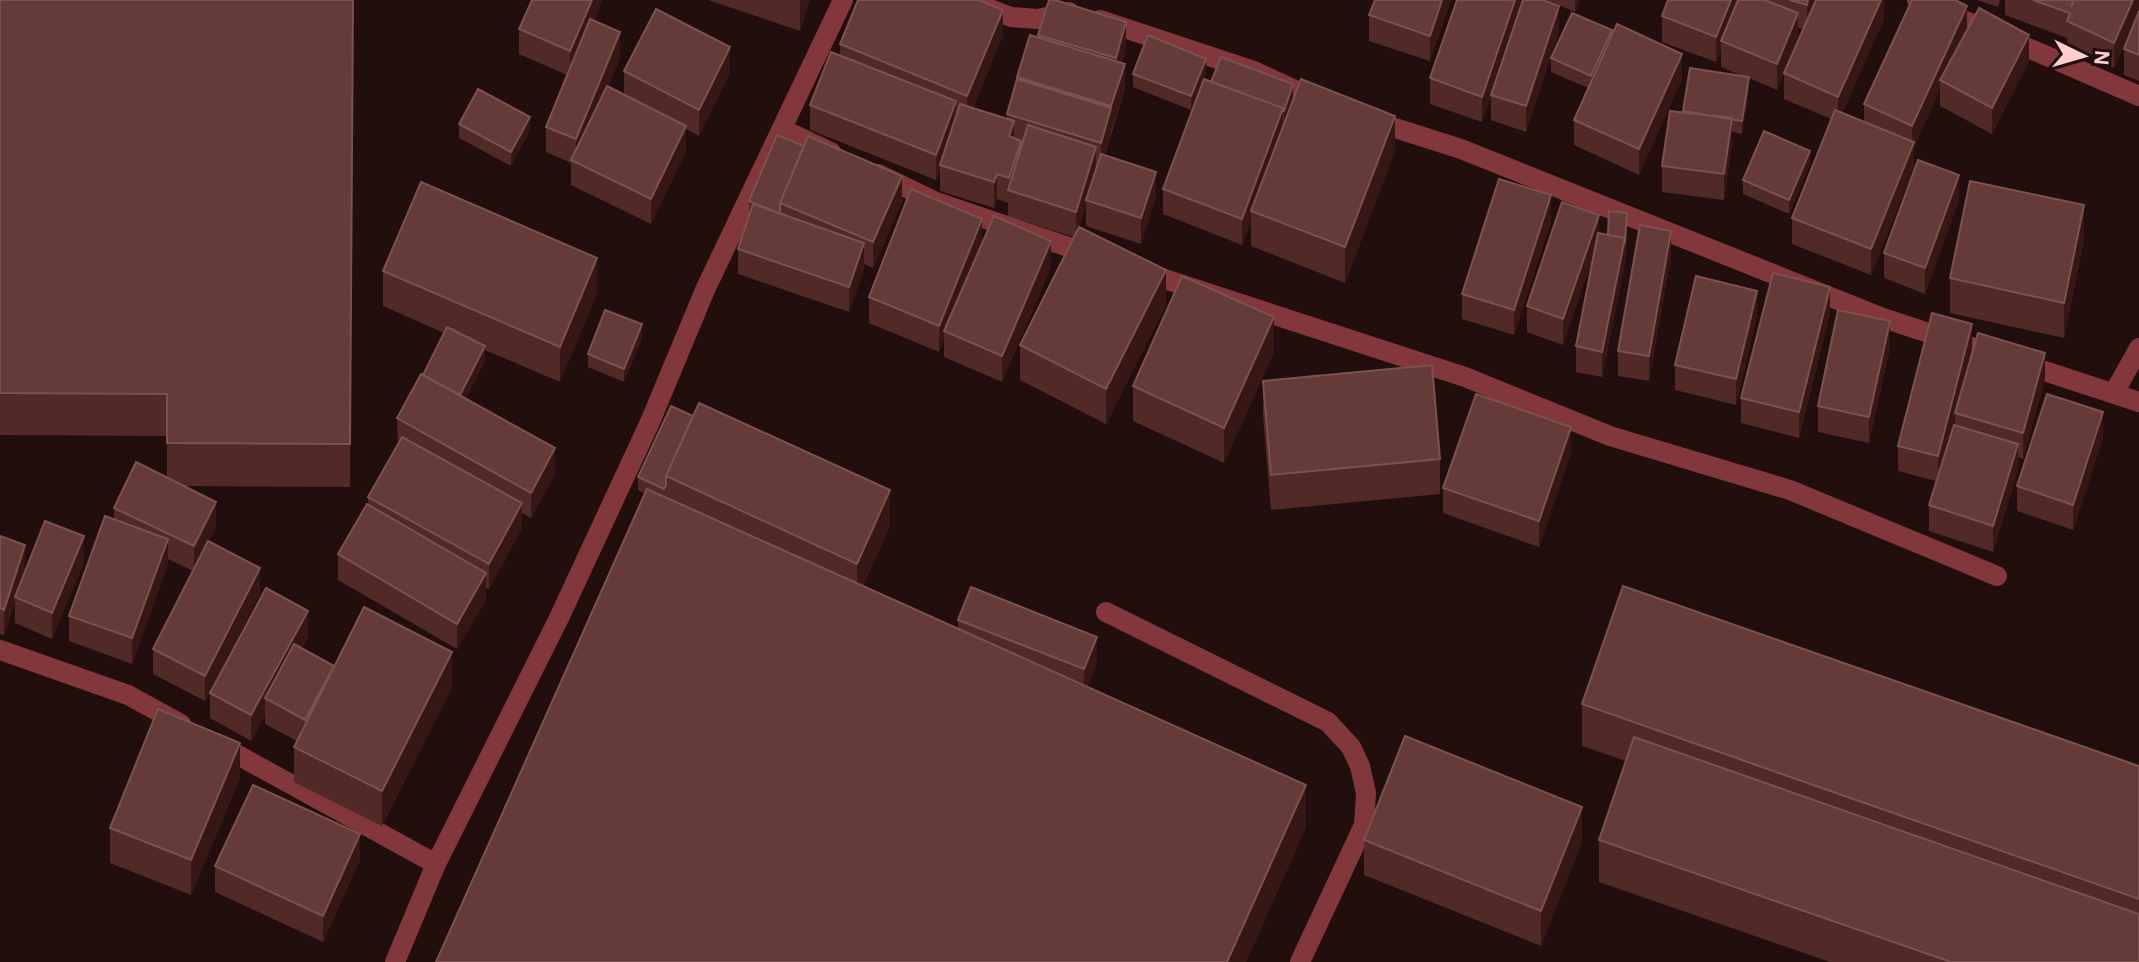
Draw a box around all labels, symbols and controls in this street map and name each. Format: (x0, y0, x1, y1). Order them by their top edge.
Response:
north arrow (2043, 16, 2123, 96)
text: N (2090, 49, 2114, 66)

